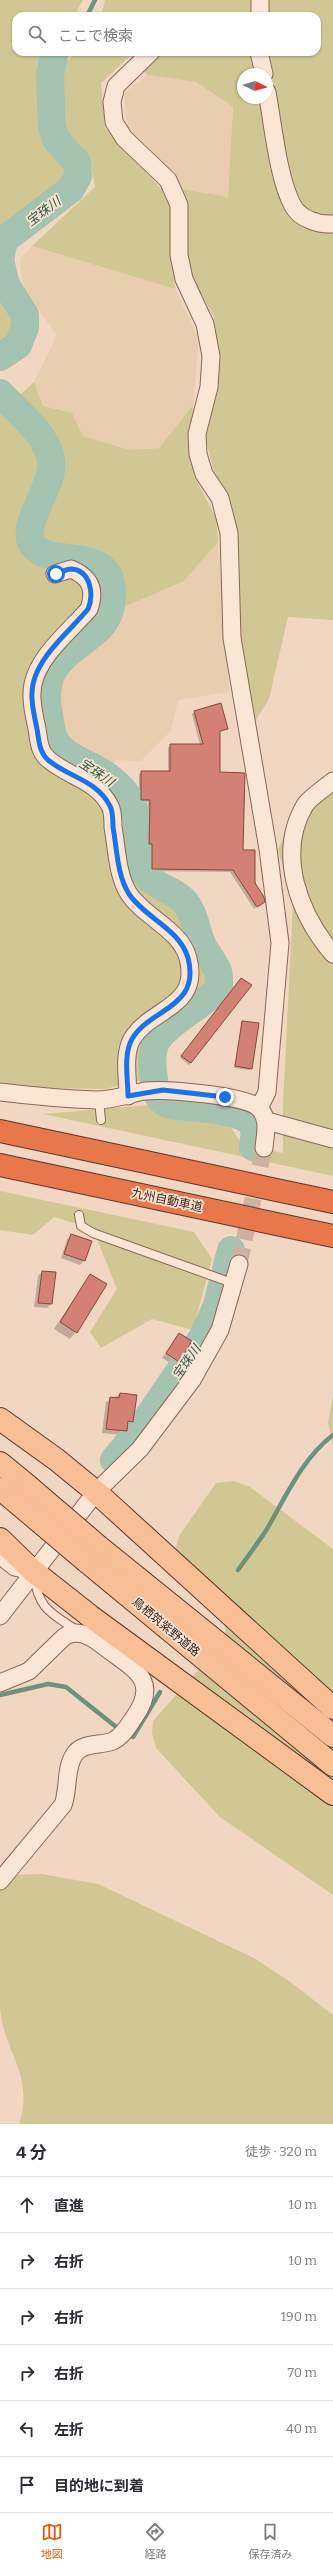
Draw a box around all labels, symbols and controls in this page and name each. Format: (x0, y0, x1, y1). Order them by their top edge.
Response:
search box (12, 12, 321, 56)
icon: search (26, 23, 48, 45)
text: ここで検索 (58, 27, 133, 45)
north arrow (237, 68, 273, 104)
water label: 宝珠川 (23, 192, 65, 229)
route start (47, 565, 65, 583)
water label: 宝珠川 (76, 755, 119, 791)
route end (216, 1088, 234, 1106)
street label: 九州自動車道 (130, 1186, 204, 1214)
water label: 宝珠川 (169, 1340, 205, 1383)
street label: 鳥栖筑紫野道路 (129, 1595, 203, 1659)
text: 4 分 (16, 2142, 46, 2163)
text: 徒歩 · 320 m (245, 2144, 317, 2159)
icon: ahead (16, 2194, 38, 2216)
text: 直進 (54, 2197, 84, 2215)
text: 10 m (288, 2197, 317, 2212)
icon: right (16, 2250, 38, 2272)
text: 右折 (54, 2253, 84, 2271)
text: 10 m (288, 2253, 317, 2268)
icon: right (16, 2306, 38, 2328)
text: 右折 (54, 2309, 84, 2327)
text: 190 m (281, 2309, 317, 2324)
icon: right (16, 2362, 38, 2384)
text: 右折 (54, 2365, 84, 2383)
text: 70 m (287, 2365, 317, 2380)
icon: left (16, 2418, 38, 2440)
text: 左折 (54, 2421, 84, 2439)
text: 40 m (286, 2421, 317, 2436)
icon: arrive (16, 2474, 38, 2496)
text: 目的地に到着 (54, 2477, 144, 2495)
tab: 地図 (41, 2521, 63, 2561)
tab: 経路 (144, 2521, 166, 2561)
tab: 保存済み (248, 2521, 292, 2561)

